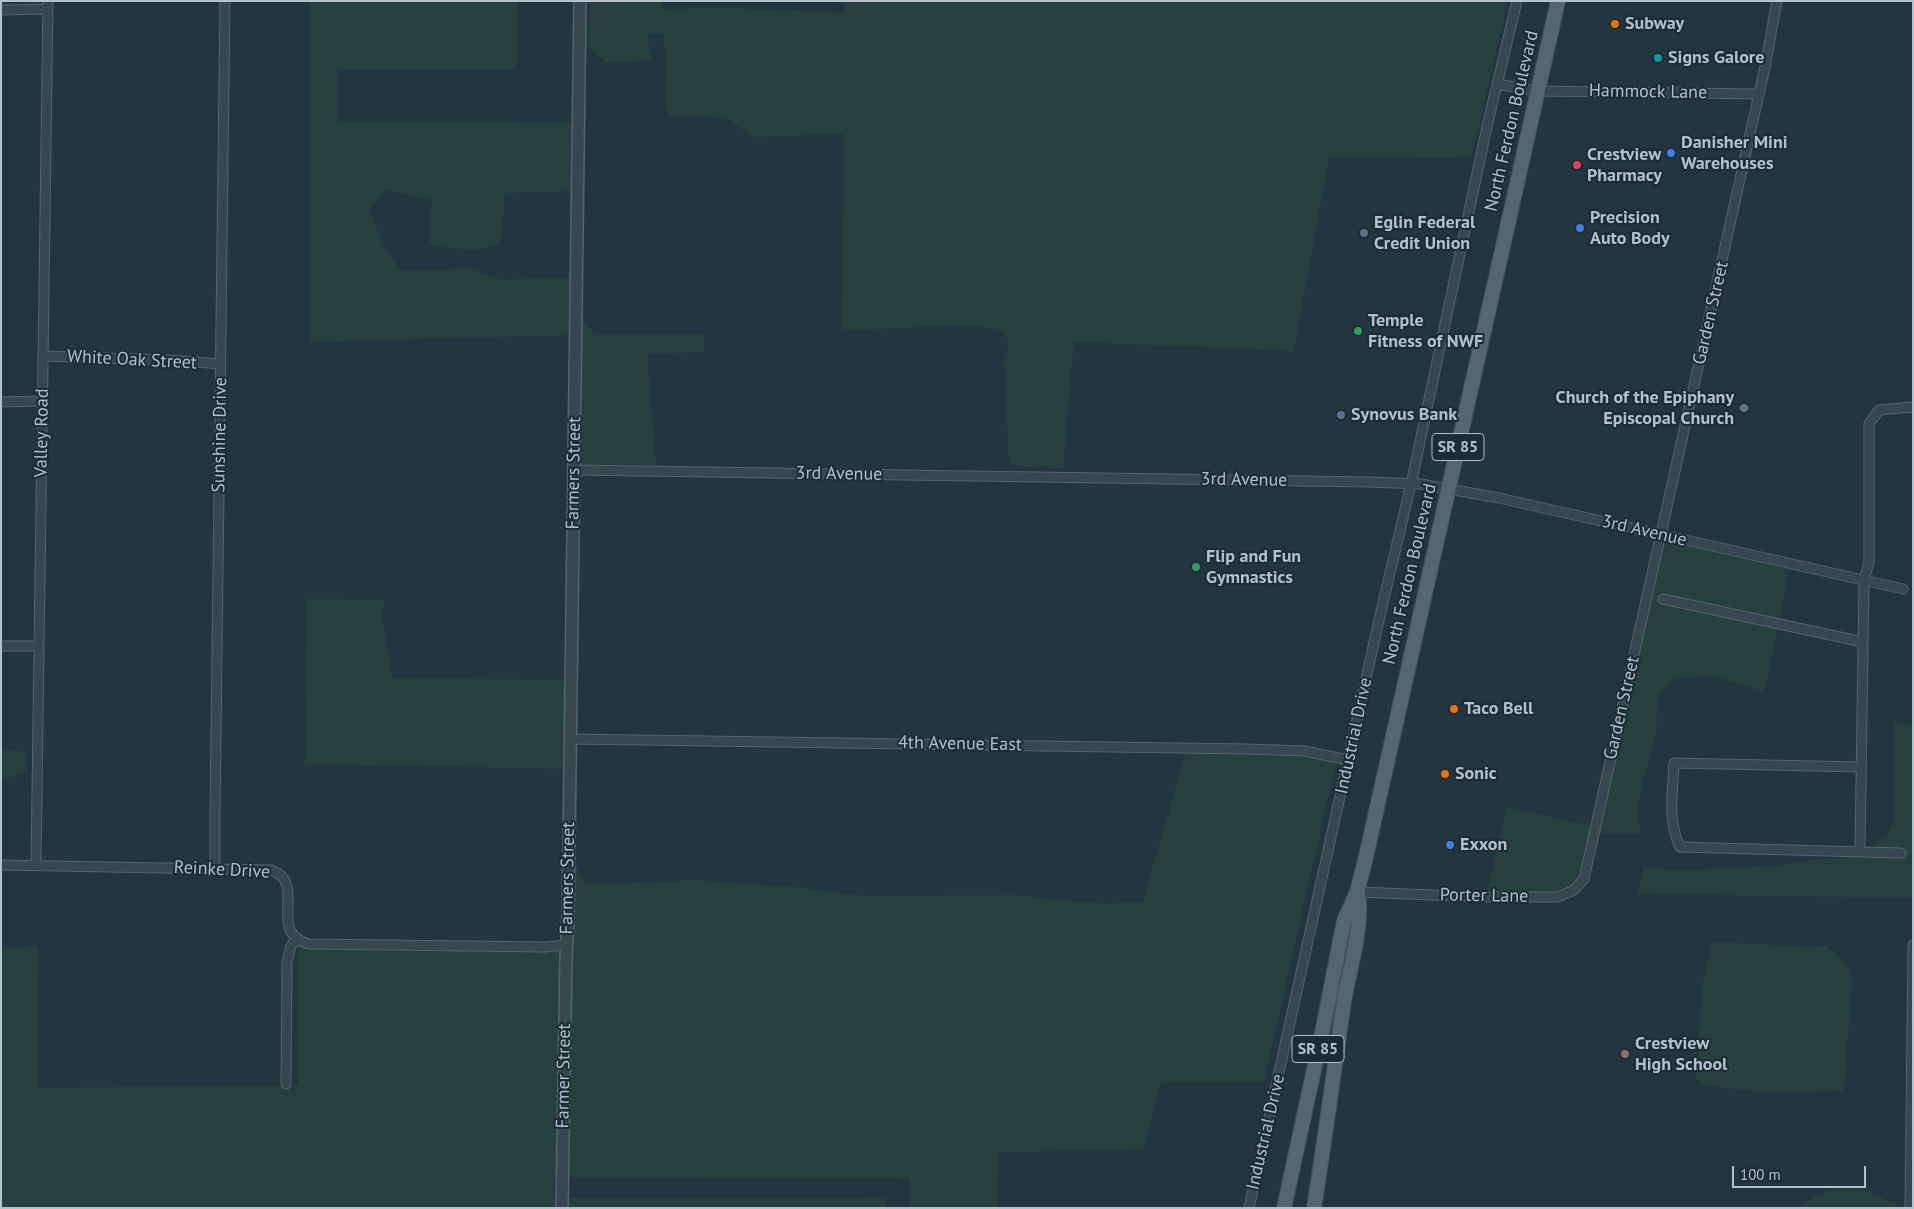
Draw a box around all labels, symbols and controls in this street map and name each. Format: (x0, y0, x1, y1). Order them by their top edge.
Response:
place label: Subway (1625, 13, 1684, 35)
marker: Subway (1609, 18, 1621, 30)
street label: North Ferdon Boulevard (1481, 28, 1543, 214)
place label: Signs Galore (1668, 47, 1764, 69)
marker: Signs Galore (1652, 52, 1664, 64)
street label: Hammock Lane (1589, 80, 1707, 104)
place label: Danisher Mini Warehouses (1681, 132, 1788, 174)
place label: Crestview Pharmacy (1587, 144, 1662, 186)
marker: Danisher Mini Warehouses (1665, 147, 1677, 159)
marker: Crestview Pharmacy (1571, 159, 1583, 171)
place label: Precision Auto Body (1590, 207, 1670, 250)
place label: Eglin Federal Credit Union (1374, 212, 1475, 254)
marker: Precision Auto Body (1574, 222, 1586, 234)
marker: Eglin Federal Credit Union (1358, 227, 1370, 239)
street label: Garden Street (1689, 259, 1733, 367)
place label: Temple Fitness of NWF (1368, 310, 1483, 352)
marker: Temple Fitness of NWF (1352, 325, 1364, 337)
street label: White Oak Street (66, 346, 198, 374)
street label: Sunshine Drive (208, 377, 232, 493)
place label: Church of the Epiphany Episcopal Church (1556, 387, 1734, 429)
street label: Valley Road (30, 388, 54, 478)
marker: Church of the Epiphany Episcopal Church (1738, 402, 1750, 414)
place label: Synovus Bank (1351, 404, 1457, 426)
marker: Synovus Bank (1335, 409, 1347, 421)
street label: Farmers Street (562, 417, 586, 529)
road number: SR 85 (1432, 434, 1484, 461)
street label: 3rd Avenue (796, 462, 882, 486)
street label: 3rd Avenue (1201, 468, 1287, 492)
street label: North Ferdon Boulevard (1379, 481, 1441, 667)
street label: 3rd Avenue (1599, 511, 1689, 551)
place label: Flip and Fun Gymnastics (1206, 546, 1301, 588)
marker: Flip and Fun Gymnastics (1190, 561, 1202, 573)
street label: Garden Street (1600, 654, 1644, 762)
street label: Industrial Drive (1331, 676, 1377, 796)
place label: Taco Bell (1464, 698, 1533, 720)
marker: Taco Bell (1448, 703, 1460, 715)
street label: 4th Avenue East (898, 732, 1022, 756)
place label: Sonic (1455, 763, 1497, 785)
marker: Sonic (1439, 768, 1451, 780)
street label: Farmers Street (556, 822, 580, 934)
place label: Exxon (1460, 834, 1507, 856)
marker: Exxon (1444, 839, 1456, 851)
street label: Reinke Drive (173, 857, 271, 883)
street label: Porter Lane (1440, 884, 1528, 908)
street label: Farmer Street (552, 1023, 576, 1129)
place label: Crestview High School (1635, 1033, 1727, 1076)
road number: SR 85 (1292, 1036, 1344, 1062)
marker: Crestview High School (1619, 1048, 1631, 1060)
street label: Industrial Drive (1242, 1072, 1290, 1192)
scale bar (1734, 1156, 1868, 1188)
text: 100 m (1740, 1165, 1781, 1184)

